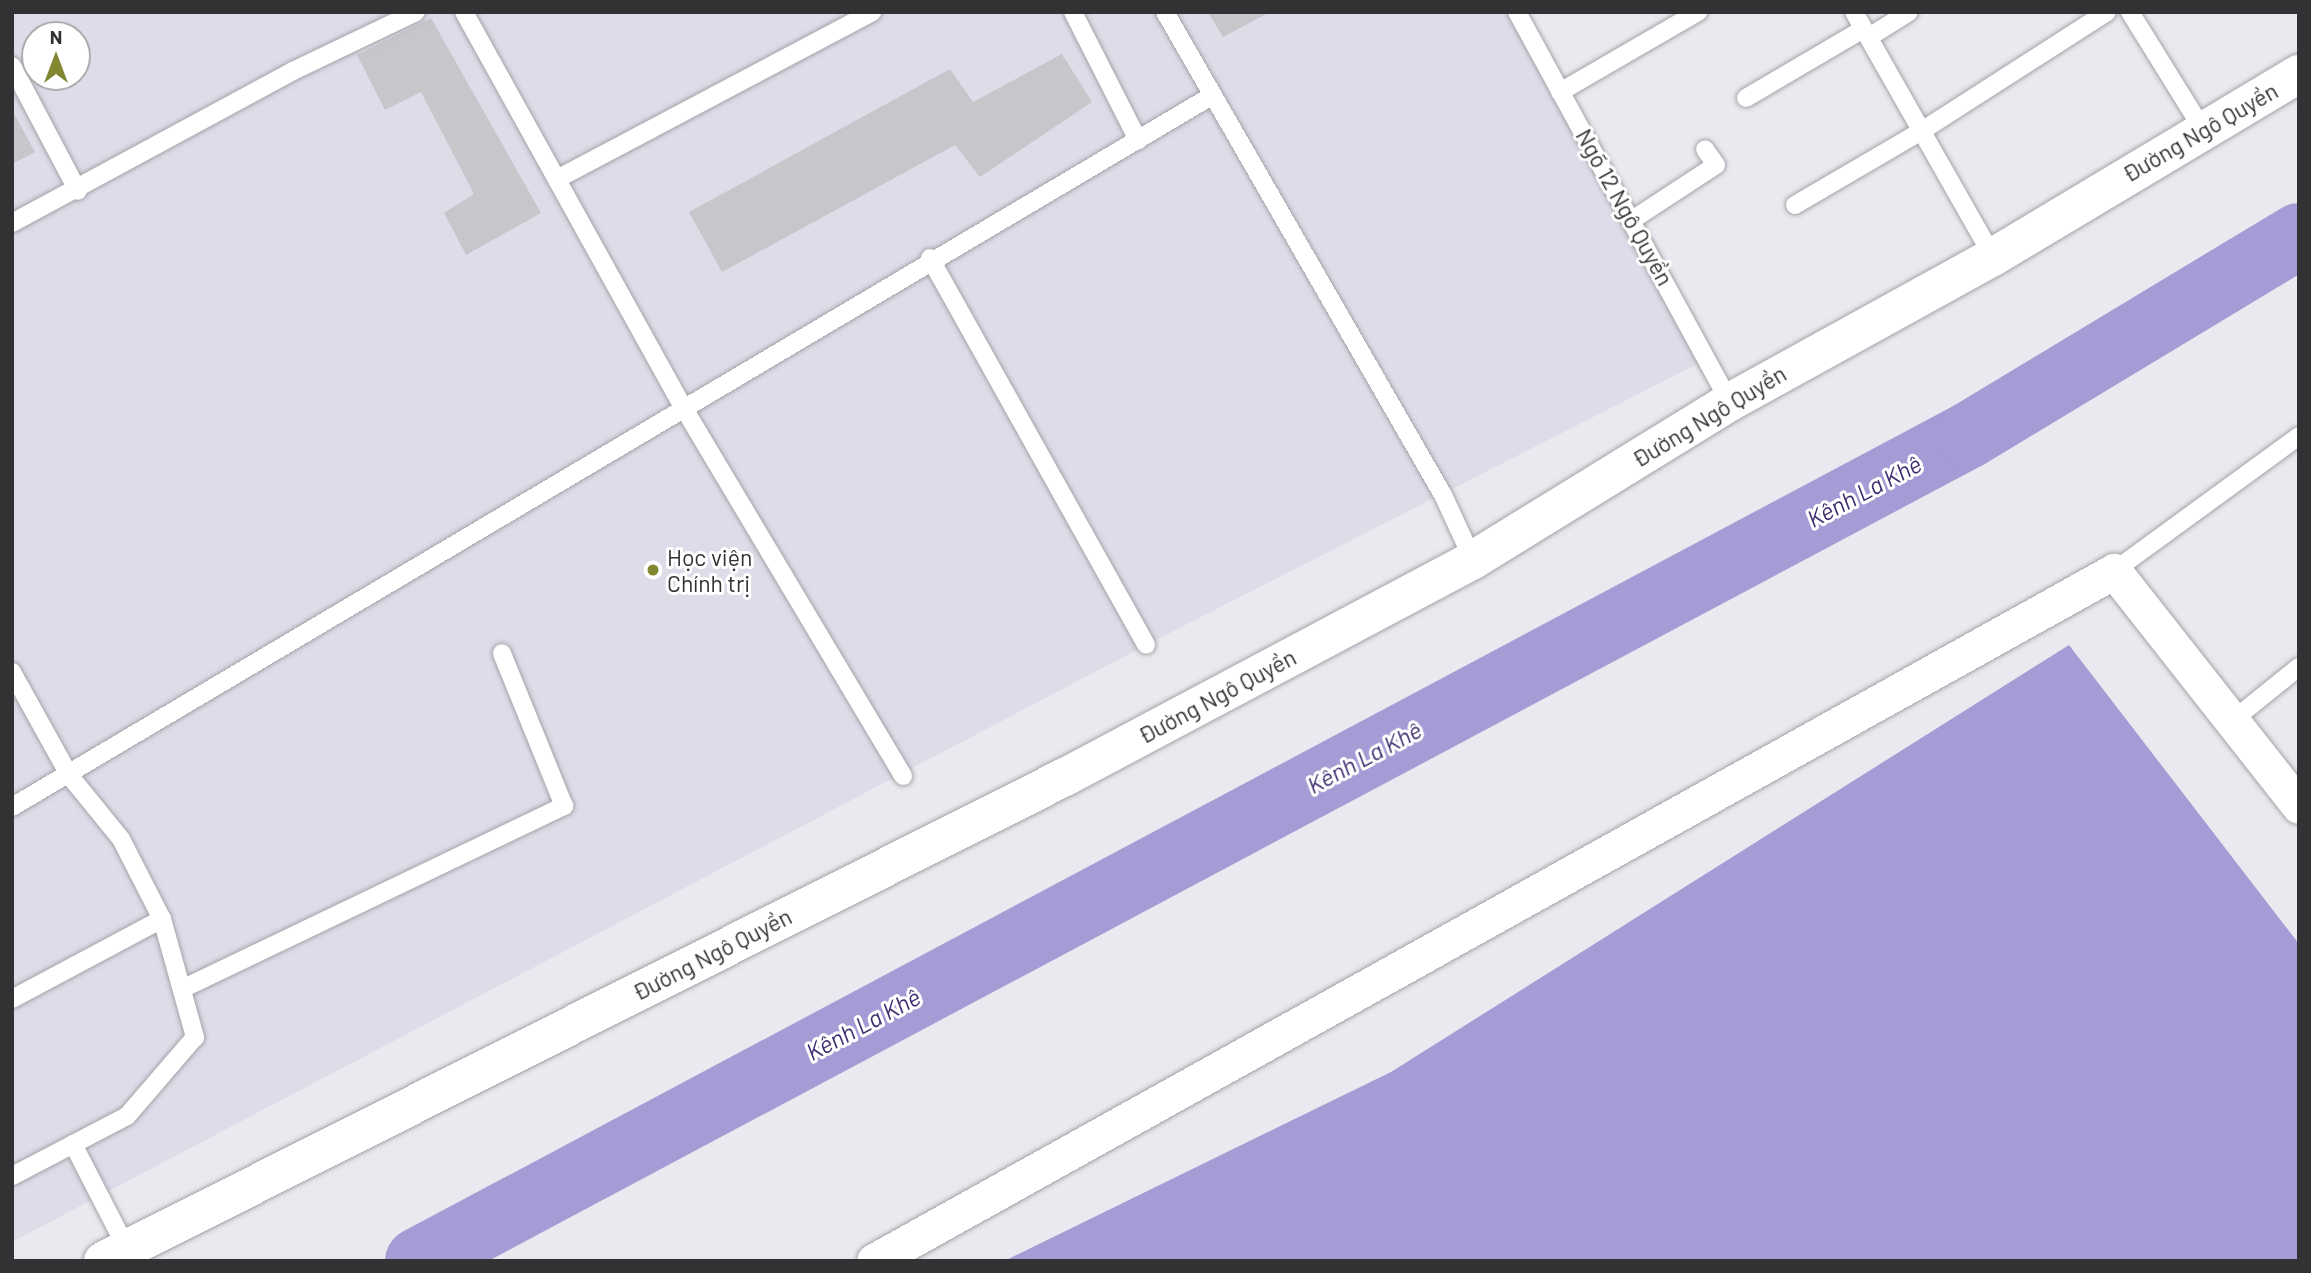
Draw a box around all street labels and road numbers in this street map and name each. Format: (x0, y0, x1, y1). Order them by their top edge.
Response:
street label: Đường Ngô Quyền (2117, 76, 2283, 188)
street label: Ngõ 12 Ngô Quyền (1571, 124, 1679, 290)
street label: Đường Ngô Quyền (1627, 359, 1791, 473)
street label: Đường Ngô Quyền (1133, 643, 1301, 749)
street label: Đường Ngô Quyền (628, 902, 796, 1006)

